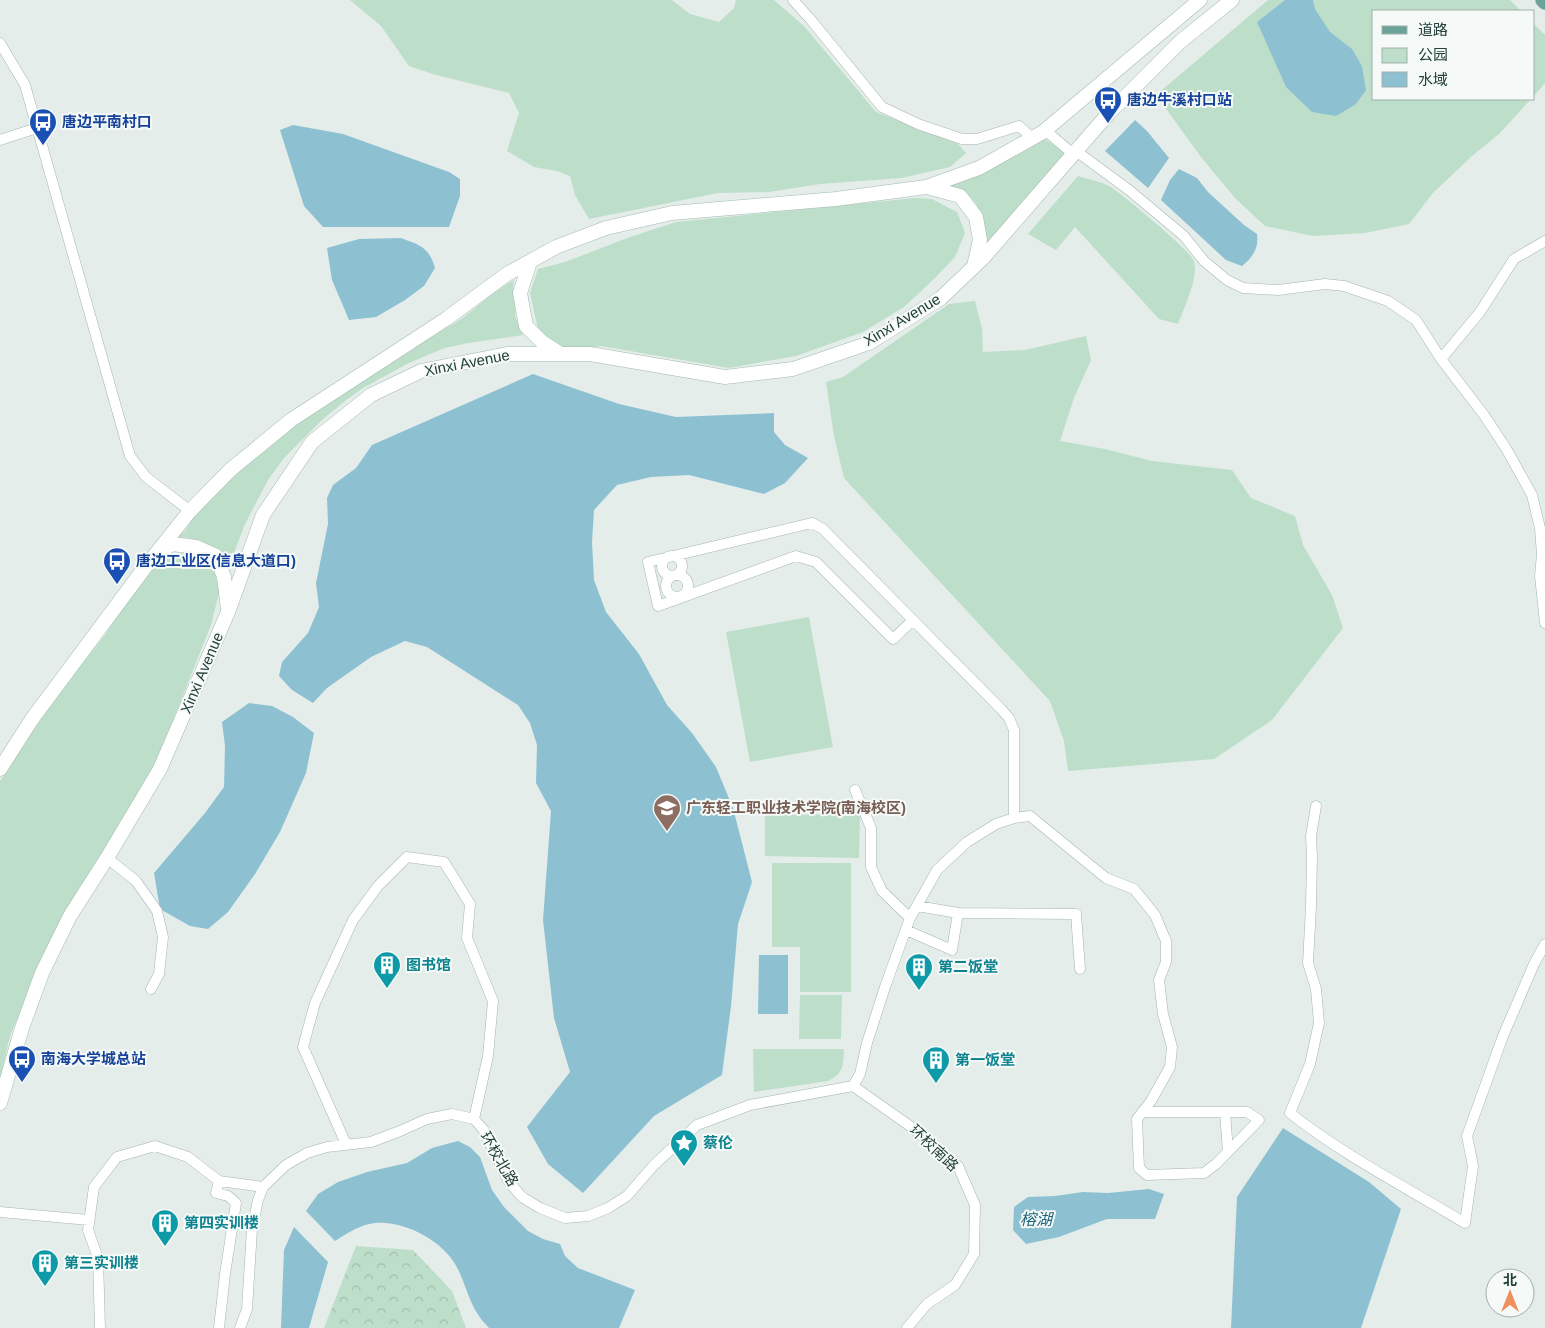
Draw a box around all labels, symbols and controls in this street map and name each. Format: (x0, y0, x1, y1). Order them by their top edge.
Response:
legend (1372, 10, 1535, 100)
text: 道路 (1418, 21, 1448, 38)
text: 公园 (1418, 46, 1448, 63)
text: 水域 (1418, 71, 1448, 88)
bus stop icon: 唐边牛溪村口站 (1093, 85, 1123, 124)
place label: 唐边牛溪村口站 (1127, 91, 1232, 108)
bus stop icon: 唐边平南村口 (28, 107, 58, 146)
place label: 唐边平南村口 (62, 113, 152, 130)
street label: Xinxi Avenue (860, 290, 943, 349)
street label: Xinxi Avenue (423, 346, 511, 379)
bus stop icon: 唐边工业区(信息大道口) (102, 546, 132, 585)
place label: 唐边工业区(信息大道口) (136, 552, 296, 569)
street label: Xinxi Avenue (177, 630, 226, 716)
school or university icon: 广东轻工职业技术学院(南海校区) (652, 793, 682, 832)
place label: 广东轻工职业技术学院(南海校区) (686, 799, 906, 816)
building icon: 图书馆 (372, 950, 402, 989)
building icon: 第二饭堂 (904, 952, 934, 991)
place label: 图书馆 (406, 956, 451, 973)
place label: 第二饭堂 (938, 958, 998, 975)
bus stop icon: 南海大学城总站 (7, 1044, 37, 1083)
building icon: 第一饭堂 (921, 1045, 951, 1084)
place label: 南海大学城总站 (41, 1050, 146, 1067)
place label: 第一饭堂 (955, 1051, 1015, 1068)
street label: 环校南路 (907, 1121, 962, 1174)
place icon: 蔡伦 (669, 1128, 699, 1167)
street label: 环校北路 (477, 1129, 522, 1189)
place label: 蔡伦 (703, 1134, 733, 1151)
building icon: 第四实训楼 (150, 1208, 180, 1247)
water label: 榕湖 (1020, 1211, 1055, 1228)
place label: 第四实训楼 (184, 1214, 259, 1231)
building icon: 第三实训楼 (30, 1248, 60, 1287)
place label: 第三实训楼 (64, 1254, 139, 1271)
north arrow (1485, 1268, 1535, 1318)
text: 北 (1503, 1272, 1517, 1288)

